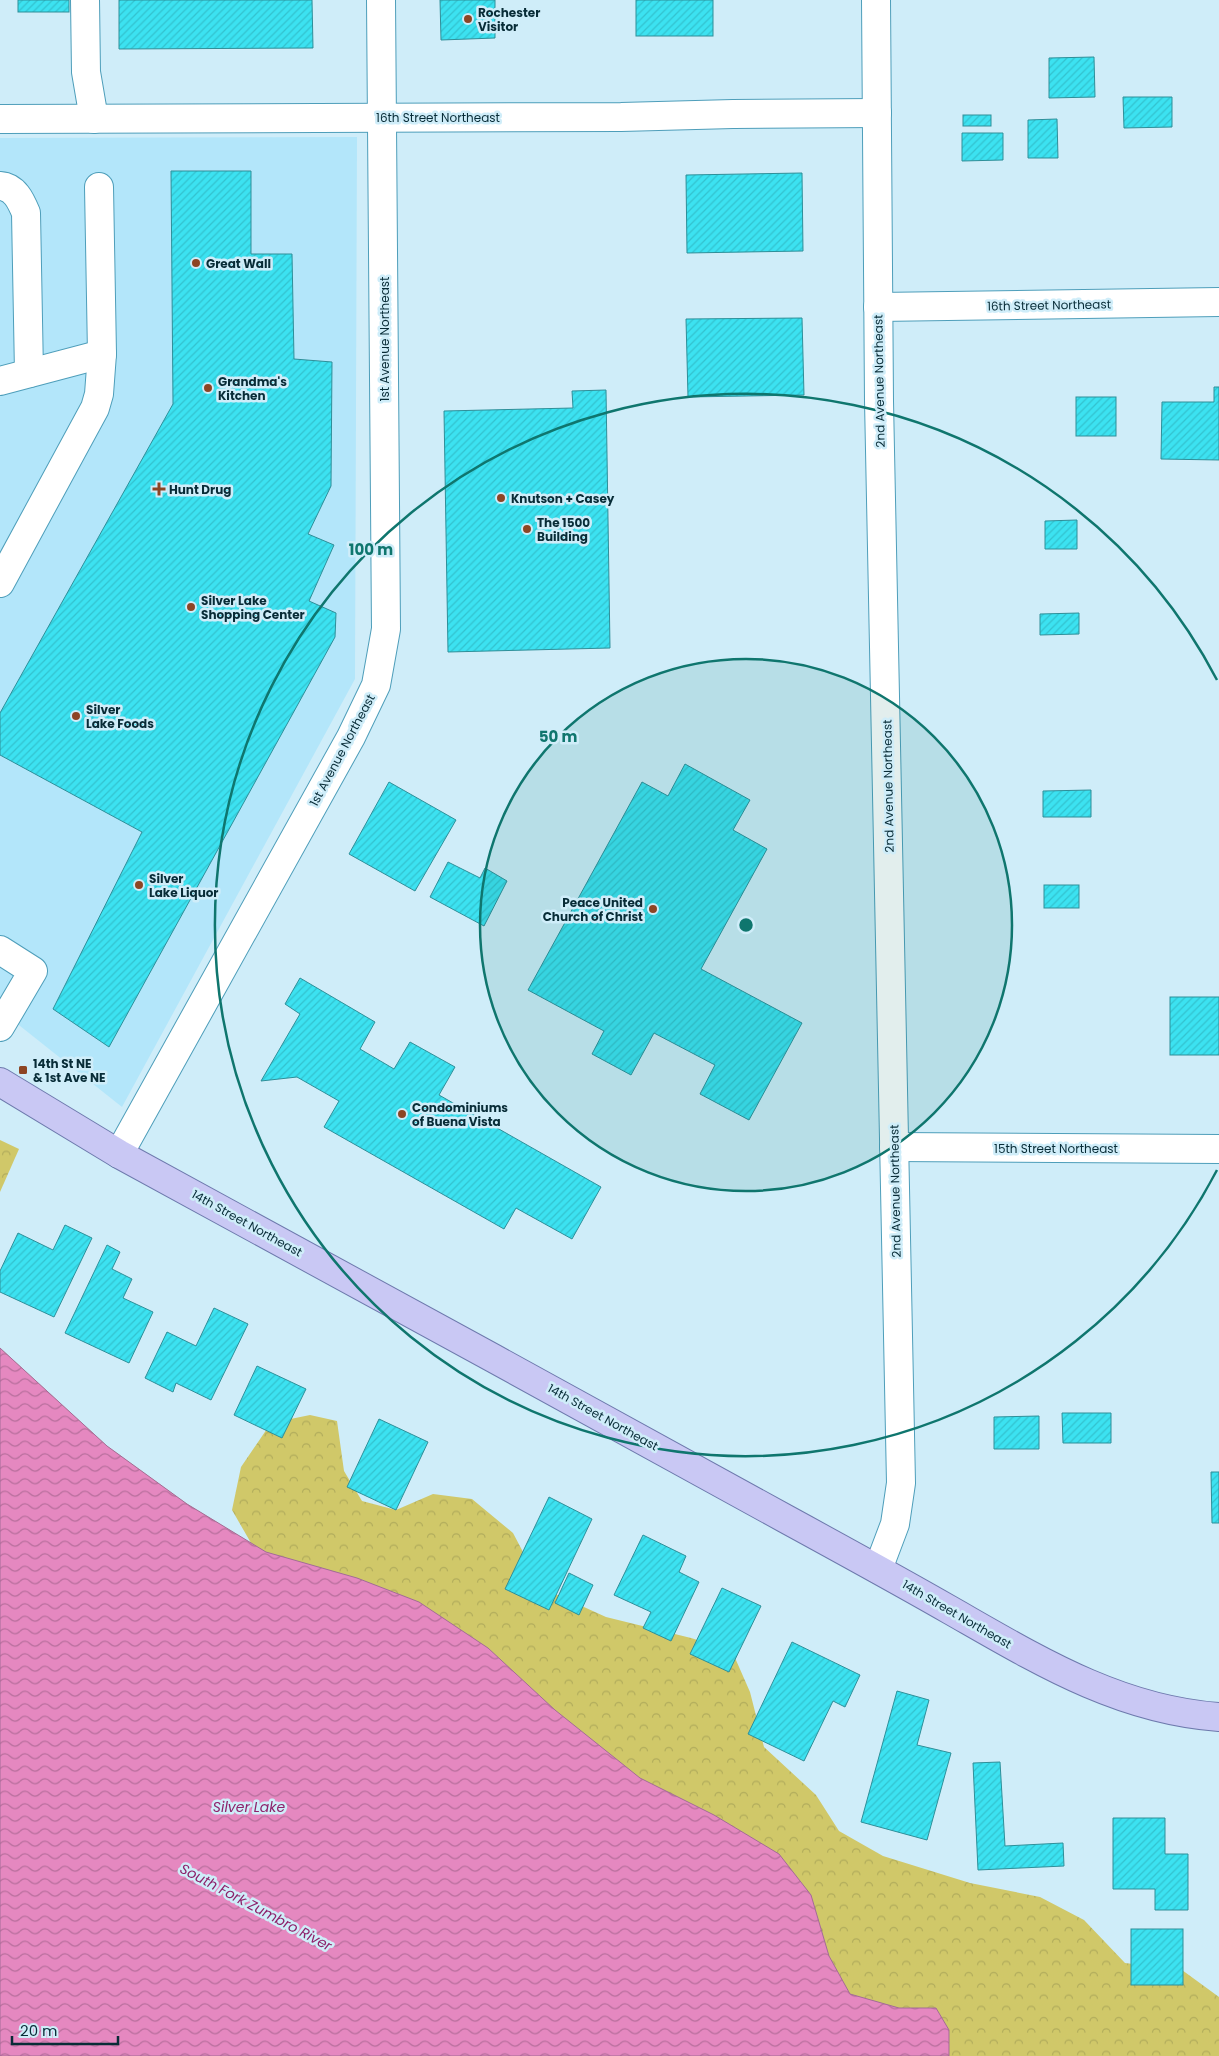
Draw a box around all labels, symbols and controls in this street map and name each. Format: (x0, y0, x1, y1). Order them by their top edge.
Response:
place label: Rochester Visitor (478, 4, 540, 35)
marker: Rochester Visitor (462, 13, 474, 25)
street label: 16th Street Northeast (376, 109, 500, 126)
place label: Great Wall (206, 255, 271, 272)
marker: Great Wall (190, 257, 202, 269)
street label: 1st Avenue Northeast (376, 277, 393, 401)
street label: 16th Street Northeast (987, 295, 1111, 315)
street label: 2nd Avenue Northeast (869, 314, 889, 448)
place label: Grandma's Kitchen (218, 373, 287, 404)
marker: Grandma's Kitchen (202, 382, 214, 394)
place label: Hunt Drug (169, 481, 231, 498)
marker: Hunt Drug (153, 483, 165, 495)
place label: Knutson + Casey (511, 490, 615, 507)
marker: Knutson + Casey (495, 492, 507, 504)
place label: The 1500 Building (537, 514, 590, 545)
marker: The 1500 Building (521, 523, 533, 535)
text: 100 m (349, 539, 393, 560)
place label: Silver Lake Shopping Center (201, 592, 305, 623)
marker: Silver Lake Shopping Center (185, 601, 197, 613)
street label: 1st Avenue Northeast (305, 691, 379, 809)
place label: Silver Lake Foods (86, 701, 154, 732)
marker: Silver Lake Foods (70, 710, 82, 722)
street label: 2nd Avenue Northeast (878, 719, 898, 853)
text: 50 m (539, 726, 577, 747)
place label: Silver Lake Liquor (149, 870, 219, 901)
marker: Silver Lake Liquor (133, 879, 145, 891)
place label: Peace United Church of Christ (543, 894, 643, 925)
marker: Peace United Church of Christ (647, 903, 659, 915)
centre of rings (737, 916, 755, 934)
place label: 14th St NE & 1st Ave NE (33, 1055, 106, 1086)
marker: 14th St NE & 1st Ave NE (17, 1064, 29, 1076)
place label: Condominiums of Buena Vista (412, 1099, 508, 1130)
marker: Condominiums of Buena Vista (396, 1108, 408, 1120)
street label: 2nd Avenue Northeast (885, 1124, 905, 1258)
street label: 15th Street Northeast (994, 1140, 1118, 1157)
street label: 14th Street Northeast (189, 1186, 305, 1260)
street label: 14th Street Northeast (545, 1380, 661, 1454)
street label: 14th Street Northeast (899, 1576, 1015, 1652)
water label: Silver Lake (213, 1797, 285, 1817)
water label: South Fork Zumbro River (177, 1858, 336, 1956)
scale bar (12, 2014, 119, 2046)
text: 20 m (20, 2020, 58, 2041)

